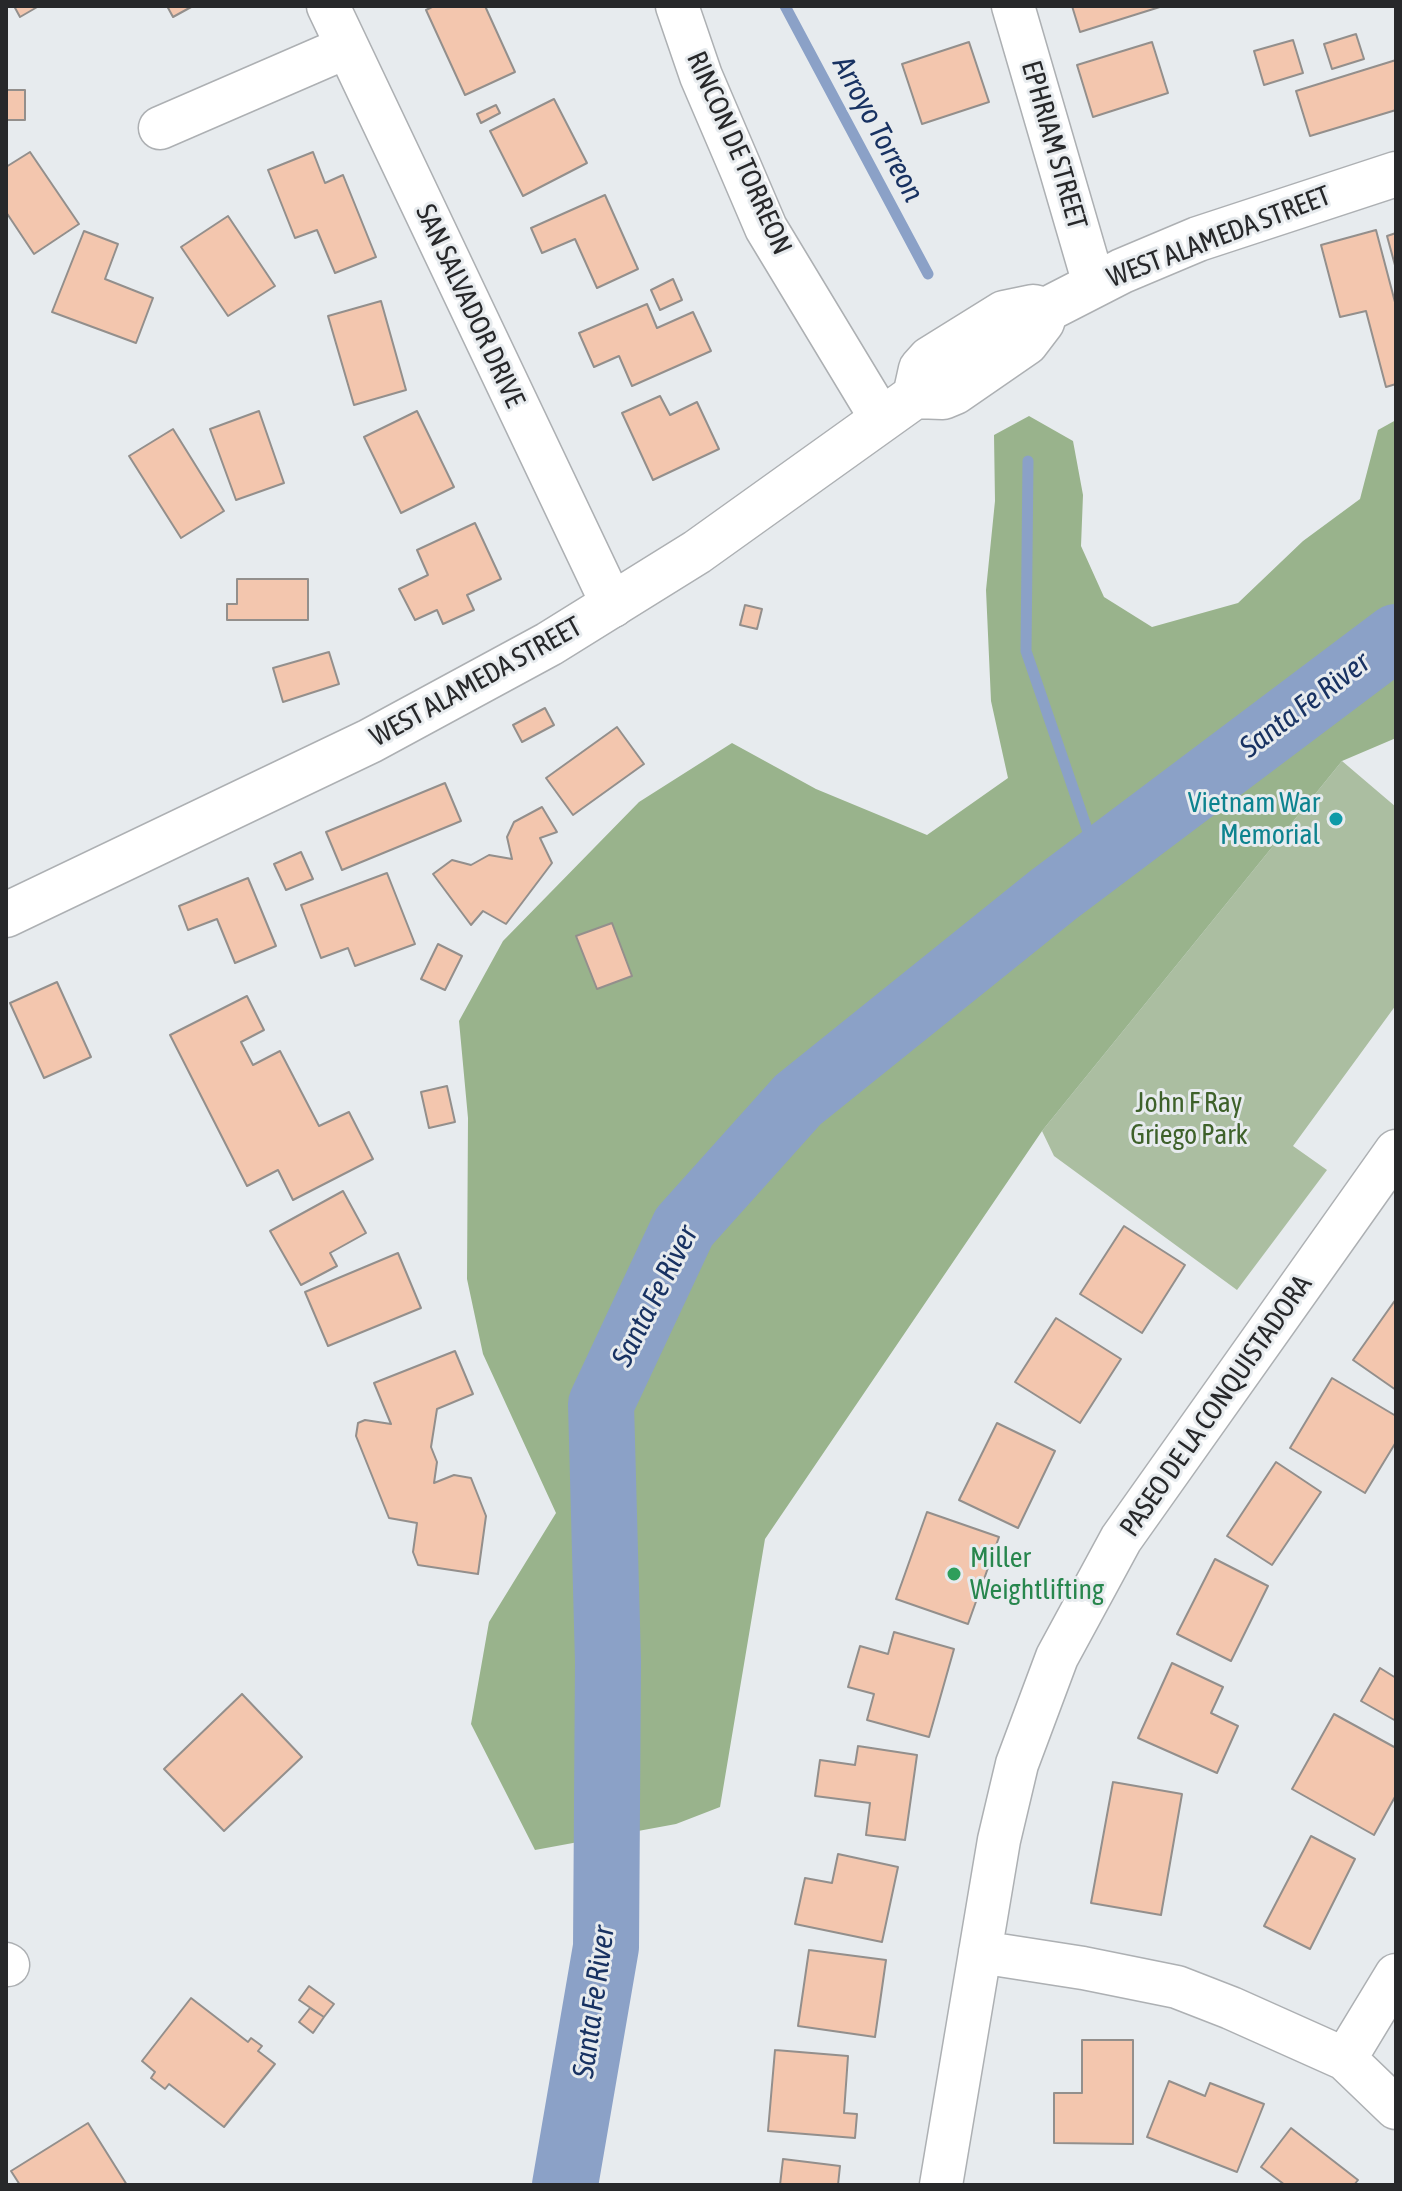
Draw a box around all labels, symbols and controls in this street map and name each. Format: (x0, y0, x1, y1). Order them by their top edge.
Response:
street label: RINCON DE TORREON (679, 46, 799, 260)
water label: Arroyo Torreon (825, 50, 931, 208)
street label: EPHRIAM STREET (1014, 57, 1094, 233)
street label: WEST ALAMEDA STREET (1103, 179, 1335, 295)
street label: SAN SALVADOR DRIVE (408, 199, 532, 413)
street label: WEST ALAMEDA STREET (364, 610, 588, 754)
water label: Santa Fe River (1233, 645, 1377, 765)
place label: Vietnam War Memorial (1188, 786, 1320, 852)
marker: Vietnam War Memorial (1327, 810, 1345, 828)
park label: John F Ray Griego Park (1130, 1086, 1248, 1152)
water label: Santa Fe River (604, 1220, 706, 1372)
street label: PASEO DE LA CONQUISTADORA (1113, 1269, 1319, 1543)
place label: Miller Weightlifting (970, 1541, 1104, 1607)
marker: Miller Weightlifting (945, 1565, 963, 1583)
water label: Santa Fe River (566, 1924, 622, 2080)

